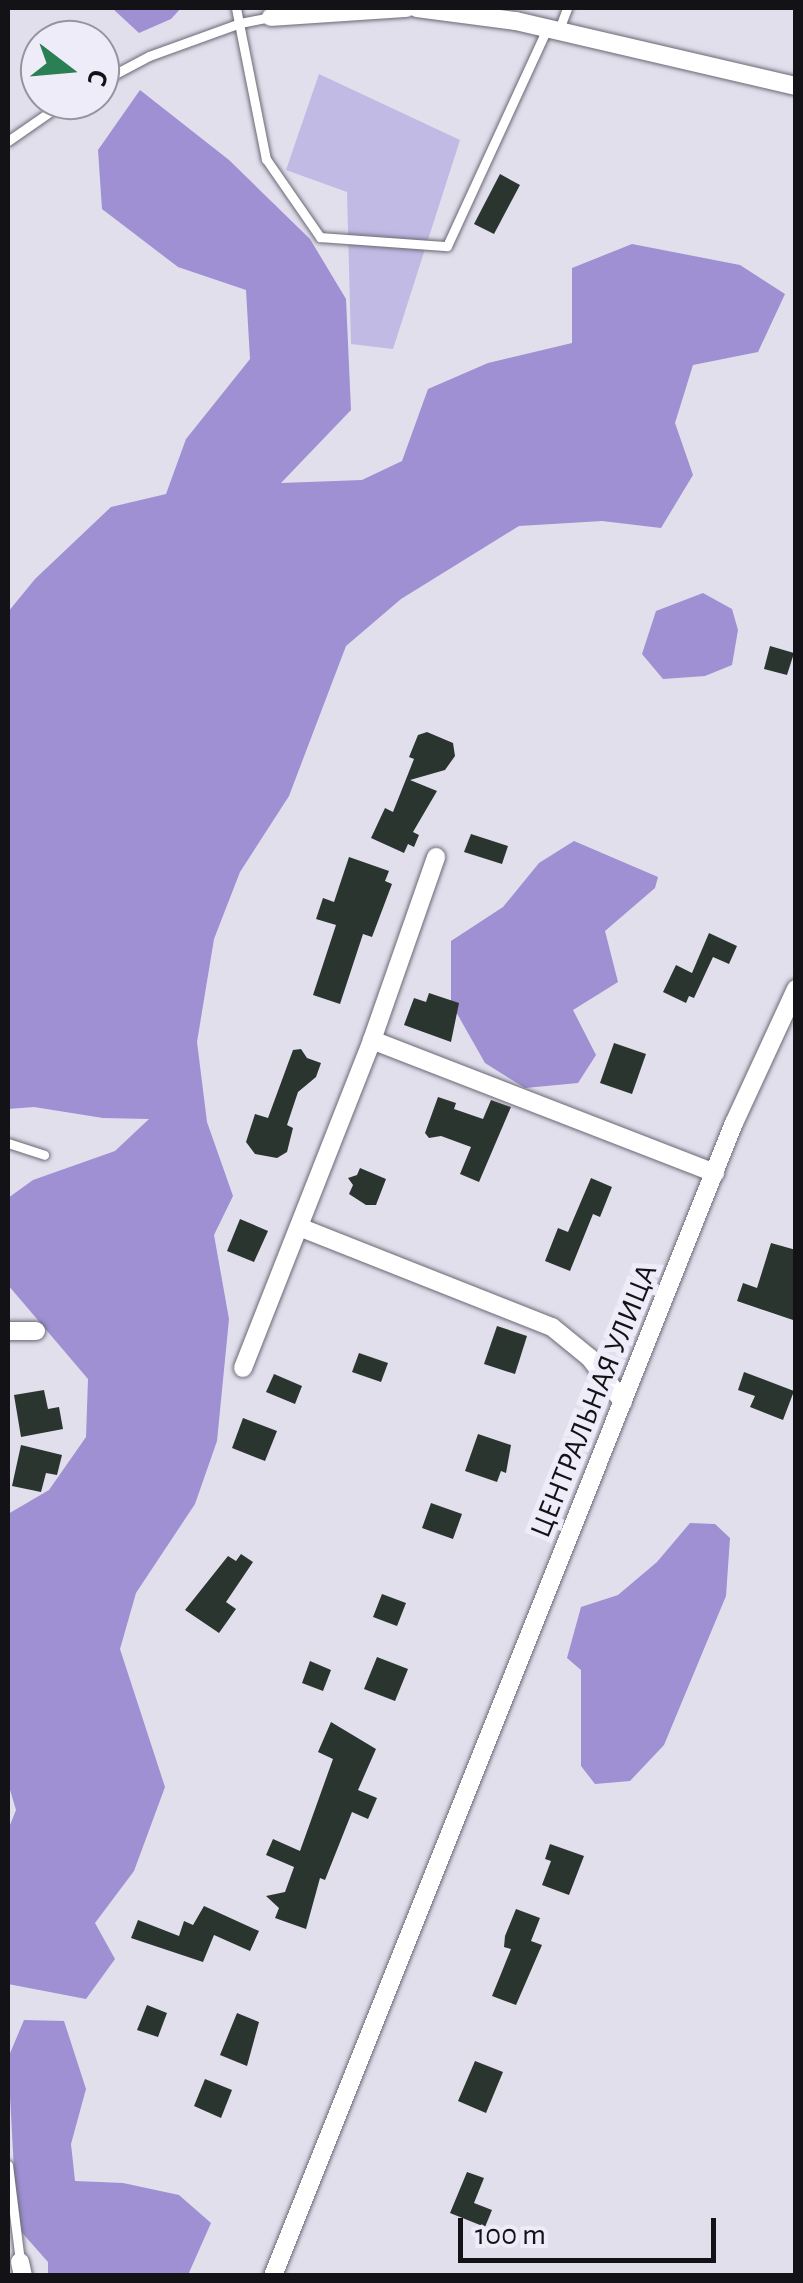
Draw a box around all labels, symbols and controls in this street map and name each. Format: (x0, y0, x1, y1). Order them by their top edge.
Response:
north arrow (20, 20, 120, 120)
text: С (81, 66, 113, 89)
street label: ЦЕНТРАЛЬНАЯ УЛИЦА (523, 1259, 665, 1543)
scale bar (463, 2198, 720, 2260)
text: 100 m (475, 2220, 546, 2250)

